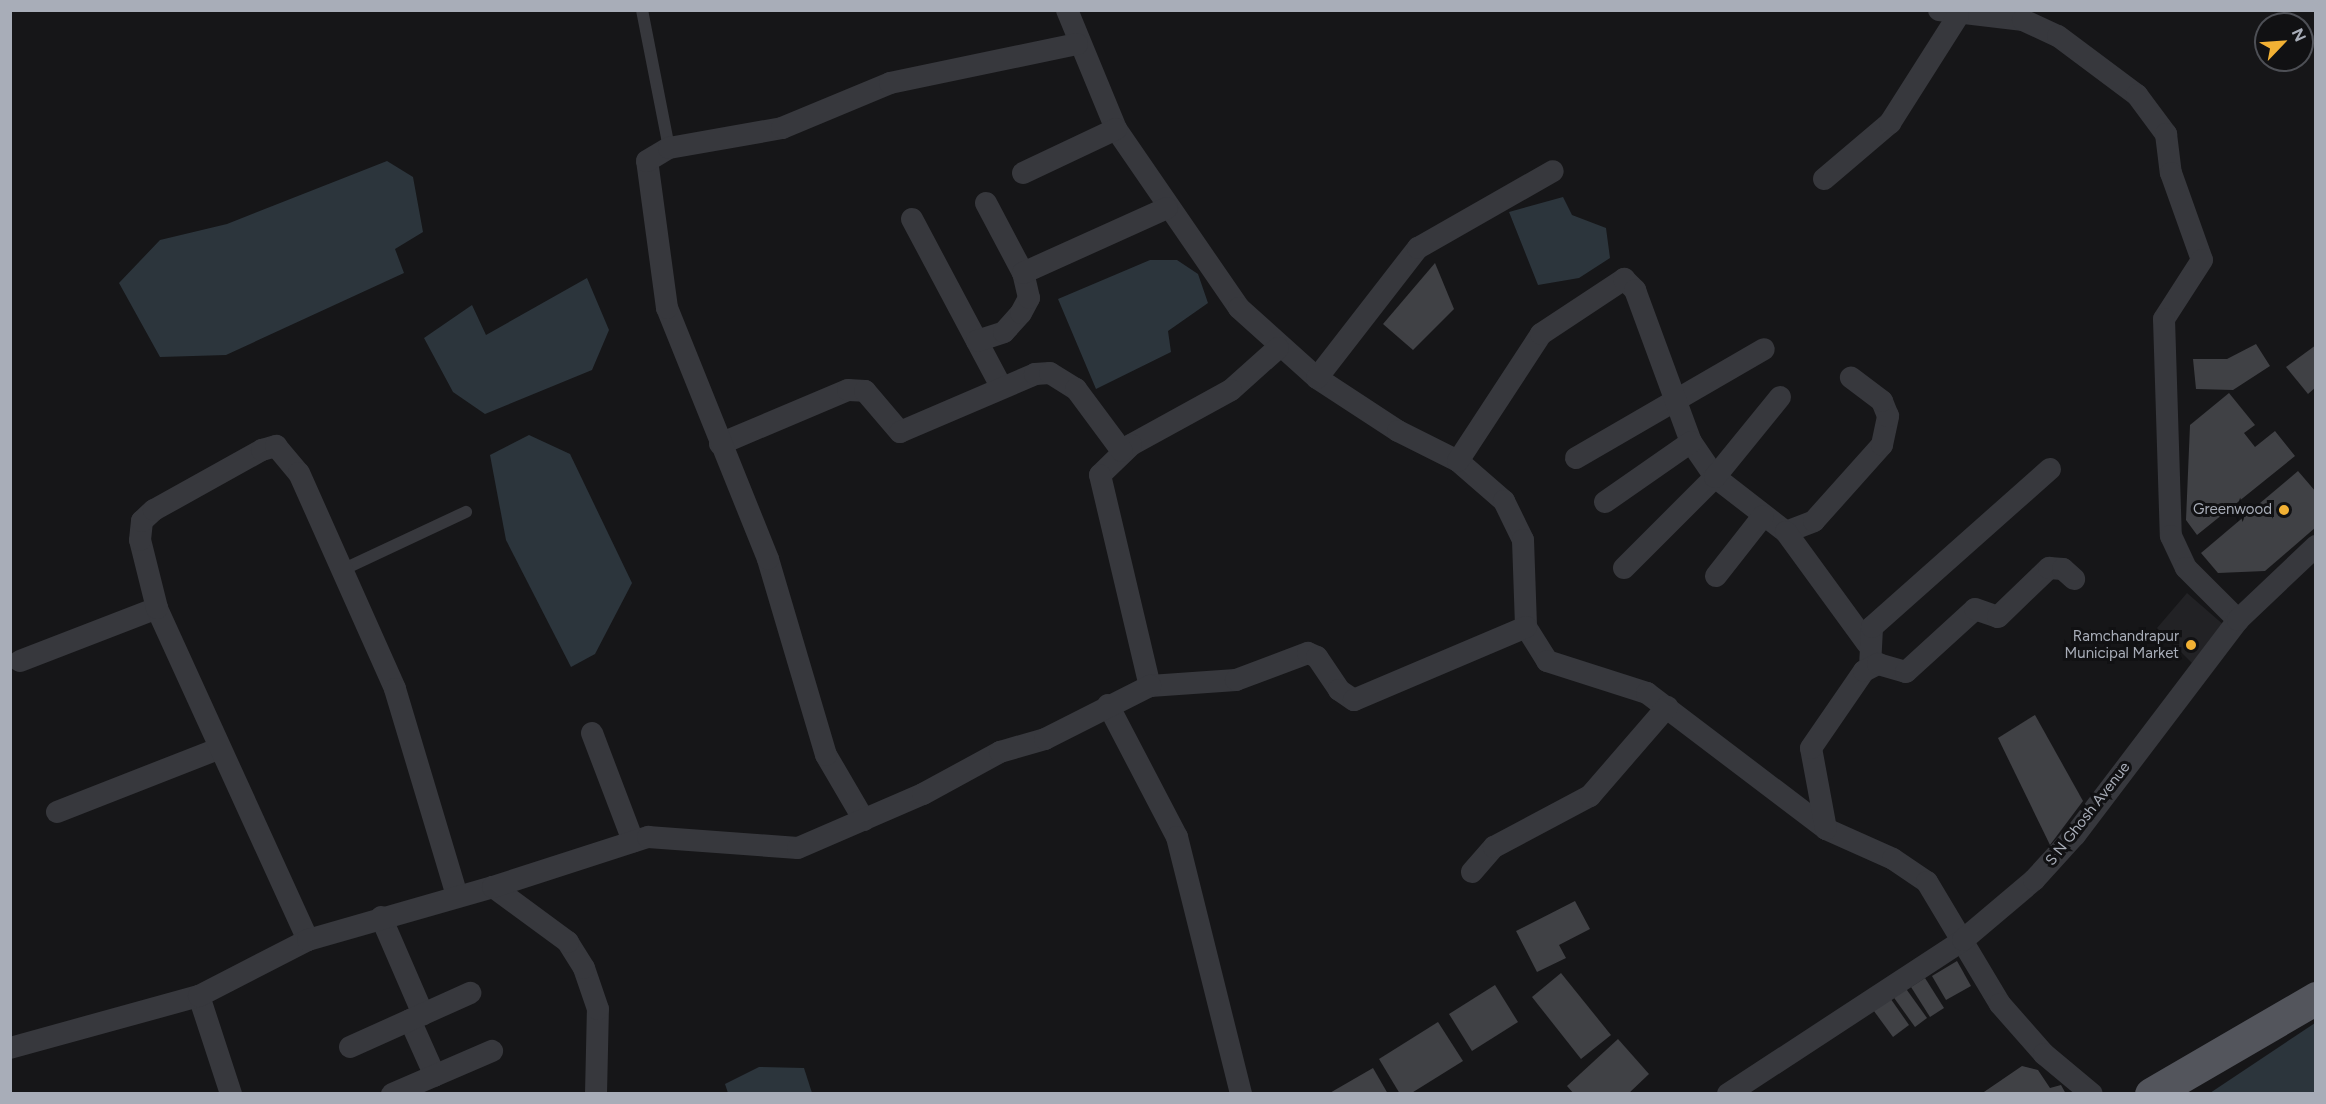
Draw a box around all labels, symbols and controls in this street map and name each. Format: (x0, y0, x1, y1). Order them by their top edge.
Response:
north arrow (2254, 12, 2314, 72)
text: N (2288, 25, 2310, 45)
place label: Greenwood (2193, 501, 2272, 519)
marker: Greenwood (2277, 503, 2291, 517)
place label: Ramchandrapur Municipal Market (2065, 627, 2179, 662)
marker: Ramchandrapur Municipal Market (2184, 638, 2198, 652)
street label: S N Ghosh Avenue (2042, 759, 2134, 869)

